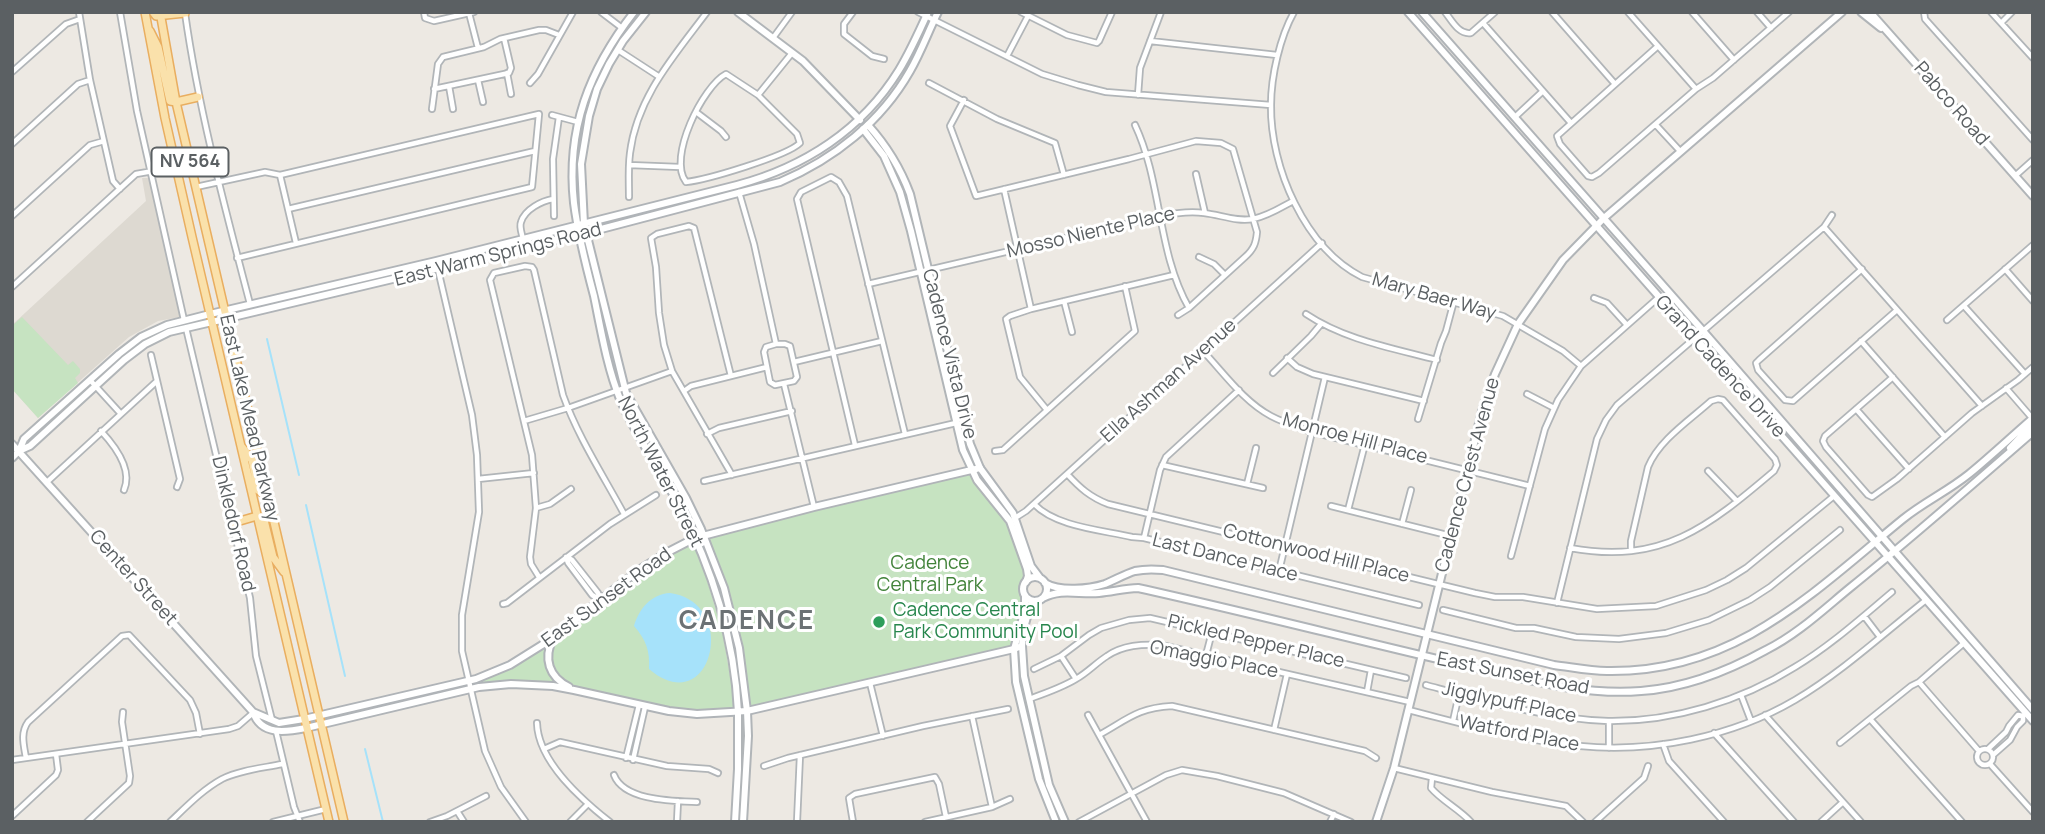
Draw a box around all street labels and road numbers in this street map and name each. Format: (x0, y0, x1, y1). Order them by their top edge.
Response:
street label: Pabco Road (1909, 58, 1993, 150)
road number: NV 564 (152, 148, 228, 176)
street label: Mosso Niente Place (1005, 203, 1177, 263)
street label: East Warm Springs Road (392, 218, 604, 292)
street label: Cadence Vista Drive (917, 267, 981, 441)
street label: Mary Baer Way (1369, 268, 1499, 326)
street label: Grand Cadence Drive (1650, 291, 1790, 443)
street label: East Lake Mead Parkway (214, 312, 284, 524)
street label: Ella Ashman Avenue (1097, 314, 1241, 448)
street label: Cadence Crest Avenue (1431, 375, 1505, 575)
street label: North Water Street (612, 393, 708, 551)
street label: Monroe Hill Place (1280, 409, 1430, 469)
street label: Dinkledorf Road (206, 454, 260, 594)
street label: Cottonwood Hill Place (1221, 520, 1411, 588)
street label: Center Street (84, 526, 182, 630)
street label: Last Dance Place (1150, 529, 1300, 587)
street label: East Sunset Road (538, 543, 676, 653)
street label: Pickled Pepper Place (1165, 611, 1347, 673)
street label: Omaggio Place (1148, 636, 1280, 684)
street label: East Sunset Road (1435, 648, 1591, 700)
street label: Jigglypuff Place (1440, 678, 1578, 728)
street label: Watford Place (1457, 711, 1581, 757)

